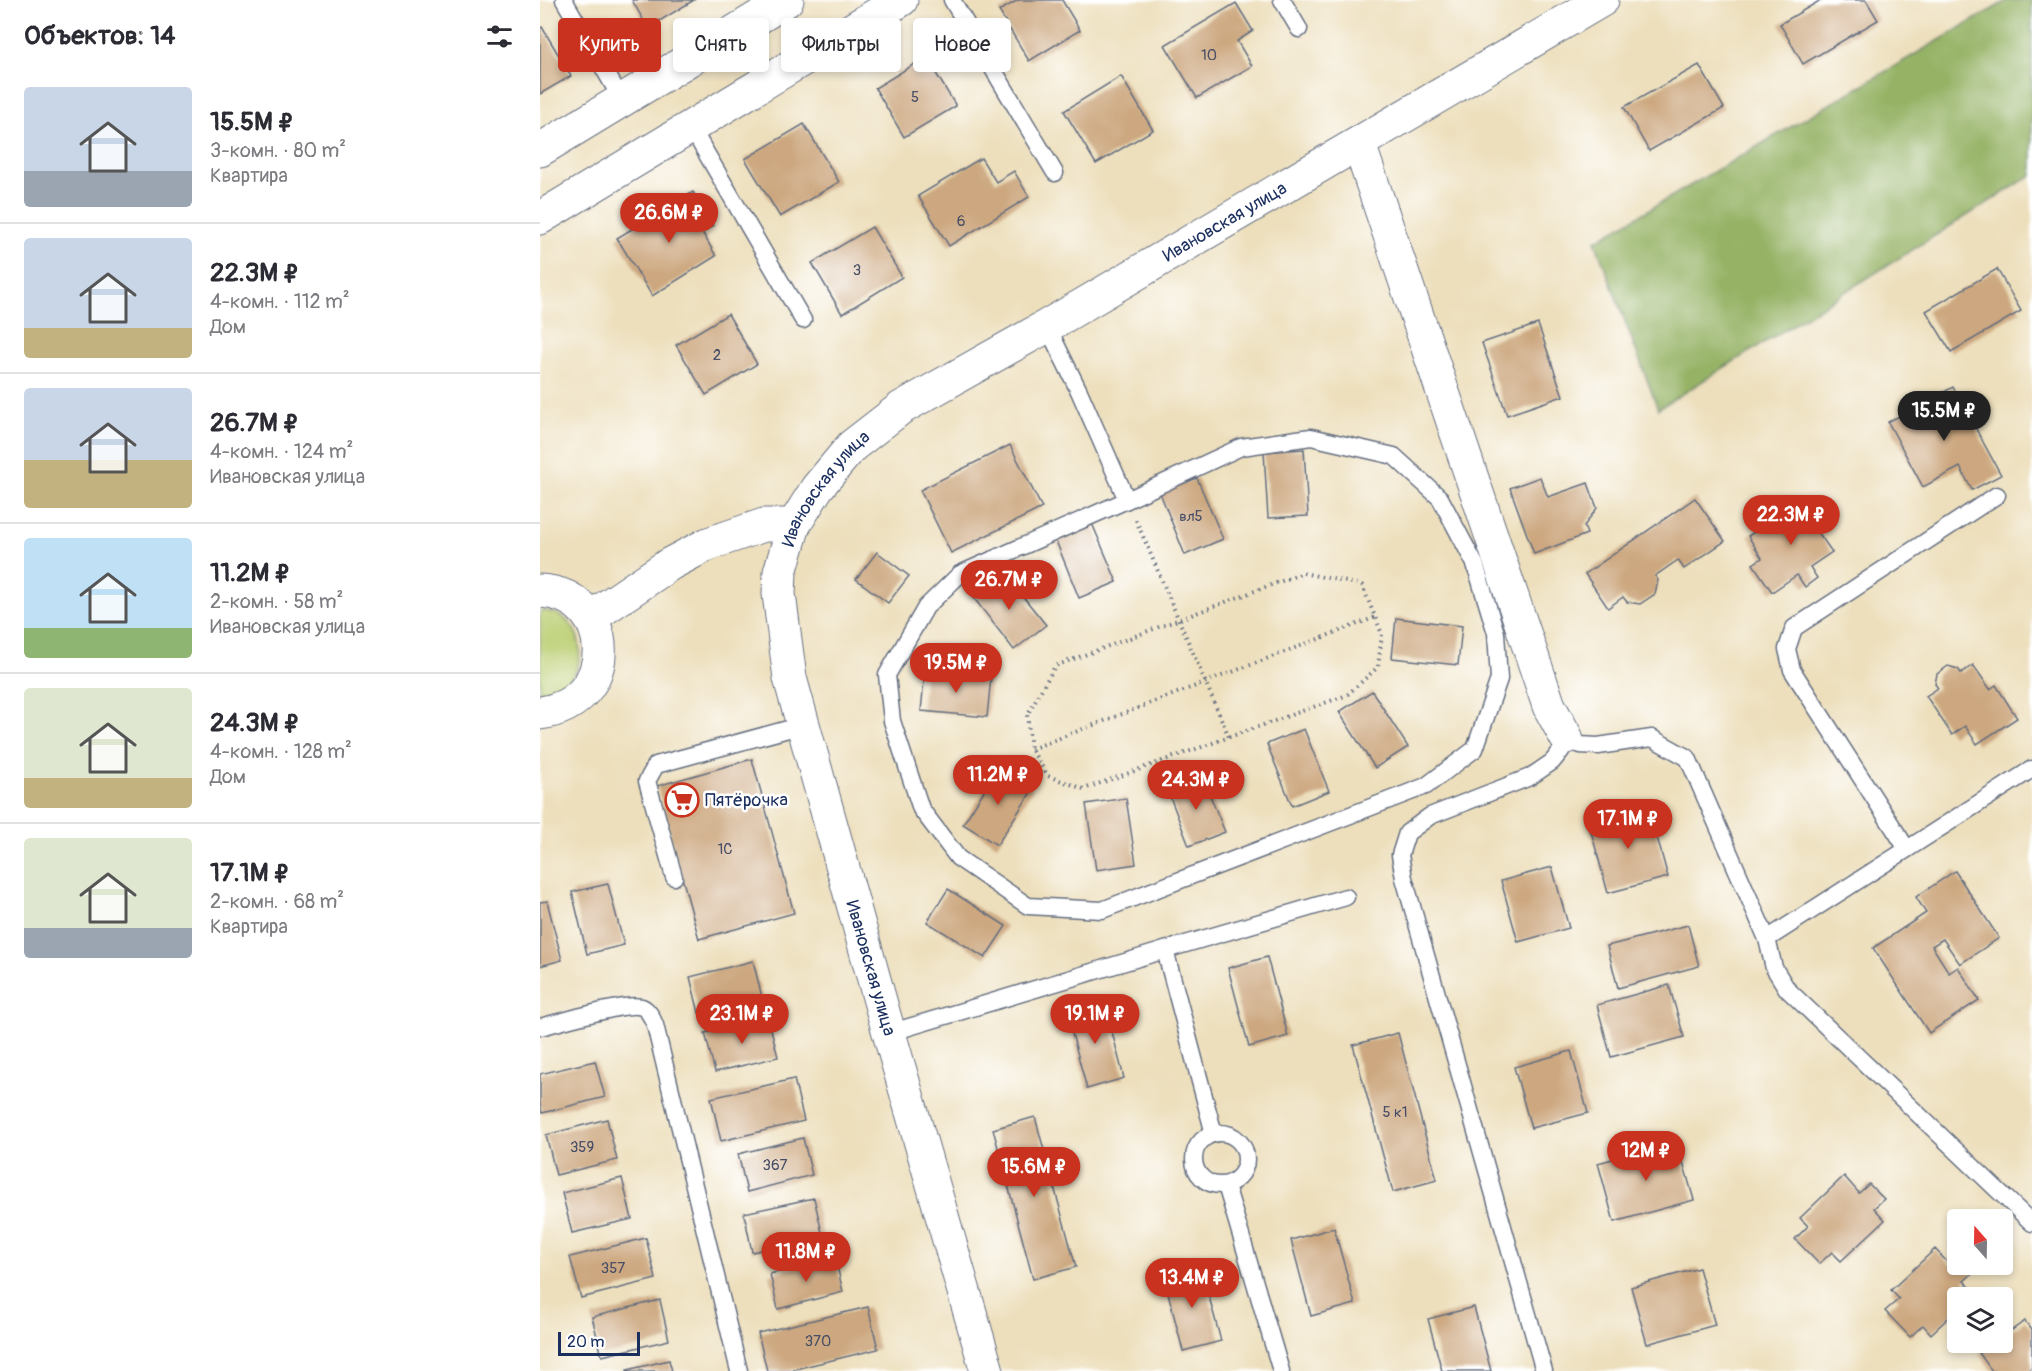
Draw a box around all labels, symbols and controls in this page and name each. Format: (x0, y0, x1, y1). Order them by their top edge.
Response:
chip: Купить (558, 18, 661, 72)
chip: Снять (673, 18, 769, 72)
chip: Фильтры (781, 18, 901, 72)
chip: Новое (913, 18, 1011, 72)
text: Объектов: 14 (24, 20, 175, 52)
icon: filters (483, 20, 516, 53)
house number: 10 (1201, 46, 1217, 65)
house number: 5 (911, 88, 919, 107)
text: 15.5M ₽ (210, 106, 294, 138)
icon: home (72, 111, 144, 183)
text: 3-комн. · 80 m² (210, 138, 346, 163)
text: Квартира (210, 163, 288, 188)
street label: Ивановская улица (1159, 177, 1291, 267)
pin: 26.6M ₽ (614, 193, 724, 244)
text: 26.6M ₽ (634, 200, 704, 225)
house number: 6 (957, 212, 965, 231)
text: 22.3M ₽ (210, 257, 299, 289)
house number: 3 (853, 261, 861, 280)
icon: home (72, 262, 144, 334)
text: 4-комн. · 112 m² (210, 289, 350, 314)
text: Дом (210, 314, 246, 339)
house number: 2 (713, 346, 721, 365)
pin: 15.5M ₽ (1889, 391, 1999, 442)
text: 15.5M ₽ (1912, 398, 1976, 423)
text: 26.7M ₽ (210, 407, 299, 439)
icon: home (72, 412, 144, 484)
street label: Ивановская улица (777, 425, 875, 550)
text: 4-комн. · 124 m² (210, 439, 353, 464)
text: Ивановская улица (210, 464, 365, 489)
pin: 22.3M ₽ (1736, 495, 1846, 546)
text: 22.3M ₽ (1757, 502, 1825, 527)
house number: вл5 (1179, 507, 1203, 526)
text: 11.2M ₽ (210, 557, 291, 589)
pin: 26.7M ₽ (954, 560, 1064, 611)
icon: home (72, 562, 144, 634)
text: 26.7M ₽ (975, 567, 1043, 592)
text: 2-комн. · 58 m² (210, 589, 343, 614)
text: Ивановская улица (210, 614, 365, 639)
pin: 19.5M ₽ (901, 643, 1011, 694)
text: 19.5M ₽ (924, 650, 988, 675)
text: 24.3M ₽ (210, 707, 300, 739)
icon: home (72, 712, 144, 784)
text: 4-комн. · 128 m² (210, 739, 352, 764)
pin: 11.2M ₽ (943, 755, 1053, 806)
pin: 24.3M ₽ (1141, 760, 1251, 811)
text: 11.2M ₽ (967, 762, 1029, 787)
text: Дом (210, 764, 246, 789)
text: 24.3M ₽ (1161, 767, 1231, 792)
supermarket icon: Пятёрочка (664, 782, 700, 818)
place label: Пятёрочка (705, 789, 788, 812)
pin: 17.1M ₽ (1573, 799, 1683, 850)
text: 17.1M ₽ (1597, 806, 1659, 831)
house number: 1С (717, 840, 733, 859)
text: 17.1M ₽ (210, 857, 290, 889)
icon: home (72, 862, 144, 934)
text: 2-комн. · 68 m² (210, 889, 344, 914)
street label: Ивановская улица (840, 898, 901, 1038)
text: Квартира (210, 914, 288, 939)
pin: 23.1M ₽ (687, 994, 797, 1045)
pin: 19.1M ₽ (1040, 994, 1150, 1045)
text: 23.1M ₽ (710, 1001, 774, 1026)
text: 19.1M ₽ (1064, 1001, 1126, 1026)
house number: 5 к1 (1383, 1103, 1408, 1122)
pin: 12M ₽ (1604, 1131, 1688, 1182)
house number: 359 (570, 1138, 594, 1157)
text: 12M ₽ (1621, 1138, 1671, 1163)
pin: 15.6M ₽ (979, 1147, 1089, 1198)
text: 15.6M ₽ (1001, 1154, 1067, 1179)
house number: 367 (763, 1156, 788, 1175)
north arrow (1947, 1209, 2013, 1275)
map controls (1947, 1209, 2013, 1353)
pin: 11.8M ₽ (751, 1232, 861, 1283)
text: 11.8M ₽ (776, 1239, 836, 1264)
pin: 13.4M ₽ (1137, 1258, 1247, 1309)
house number: 357 (601, 1259, 625, 1278)
text: 13.4M ₽ (1159, 1265, 1225, 1290)
button: layers (1947, 1287, 2013, 1353)
scale bar (558, 1329, 640, 1356)
text: 20 m (567, 1332, 605, 1352)
house number: 370 (805, 1332, 831, 1351)

